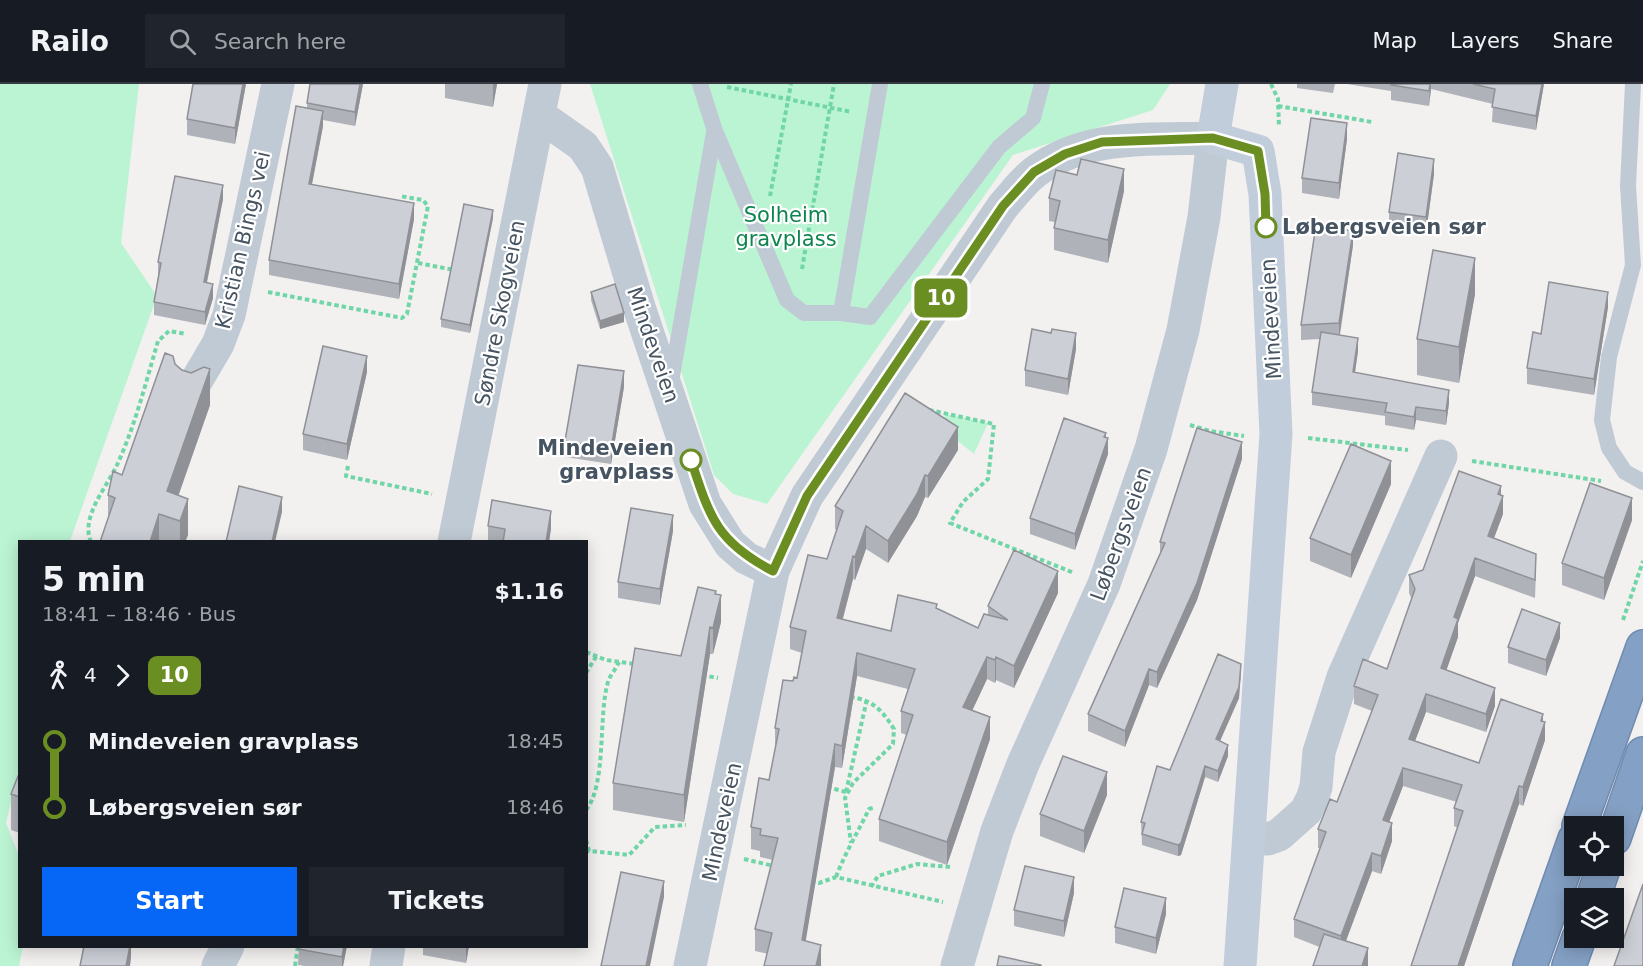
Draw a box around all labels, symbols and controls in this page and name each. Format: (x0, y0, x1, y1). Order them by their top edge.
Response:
search box (145, 14, 565, 68)
text: Railo (30, 25, 109, 58)
icon: search (166, 25, 199, 58)
text: Search here (214, 29, 346, 54)
text: Map (1373, 29, 1417, 53)
text: Layers (1450, 29, 1519, 53)
text: Share (1552, 29, 1613, 53)
street label: Kristian Bings vei (211, 149, 275, 331)
park label: Solheim gravplass (735, 203, 837, 251)
place label: Løbergsveien sør (1282, 215, 1487, 239)
marker: Løbergsveien sør (1255, 216, 1277, 238)
street label: Søndre Skogveien (470, 218, 530, 408)
street label: Mindeveien (1256, 258, 1286, 380)
line badge: 10 (914, 278, 968, 318)
street label: Mindeveien (622, 284, 684, 406)
text: 10 (926, 286, 956, 310)
place label: Mindeveien gravplass (537, 436, 674, 484)
marker: Mindeveien gravplass (680, 449, 702, 471)
street label: Løbergsveien (1086, 464, 1156, 604)
text: 5 min (42, 560, 146, 599)
text: $1.16 (494, 579, 564, 604)
text: 18:41 – 18:46 · Bus (42, 602, 236, 626)
icon: walk (42, 659, 75, 692)
icon: forward (106, 659, 139, 692)
text: 4 (84, 663, 97, 687)
text: 10 (160, 663, 189, 687)
text: Mindeveien gravplass (88, 729, 359, 754)
text: 18:45 (506, 729, 564, 753)
street label: Mindeveien (698, 760, 746, 884)
text: Løbergsveien sør (88, 795, 302, 820)
text: 18:46 (506, 795, 564, 819)
map controls (1564, 816, 1624, 948)
button: locate (1564, 816, 1624, 876)
button: Start (42, 867, 297, 936)
button: Tickets (309, 867, 564, 936)
button: layers (1564, 888, 1624, 948)

